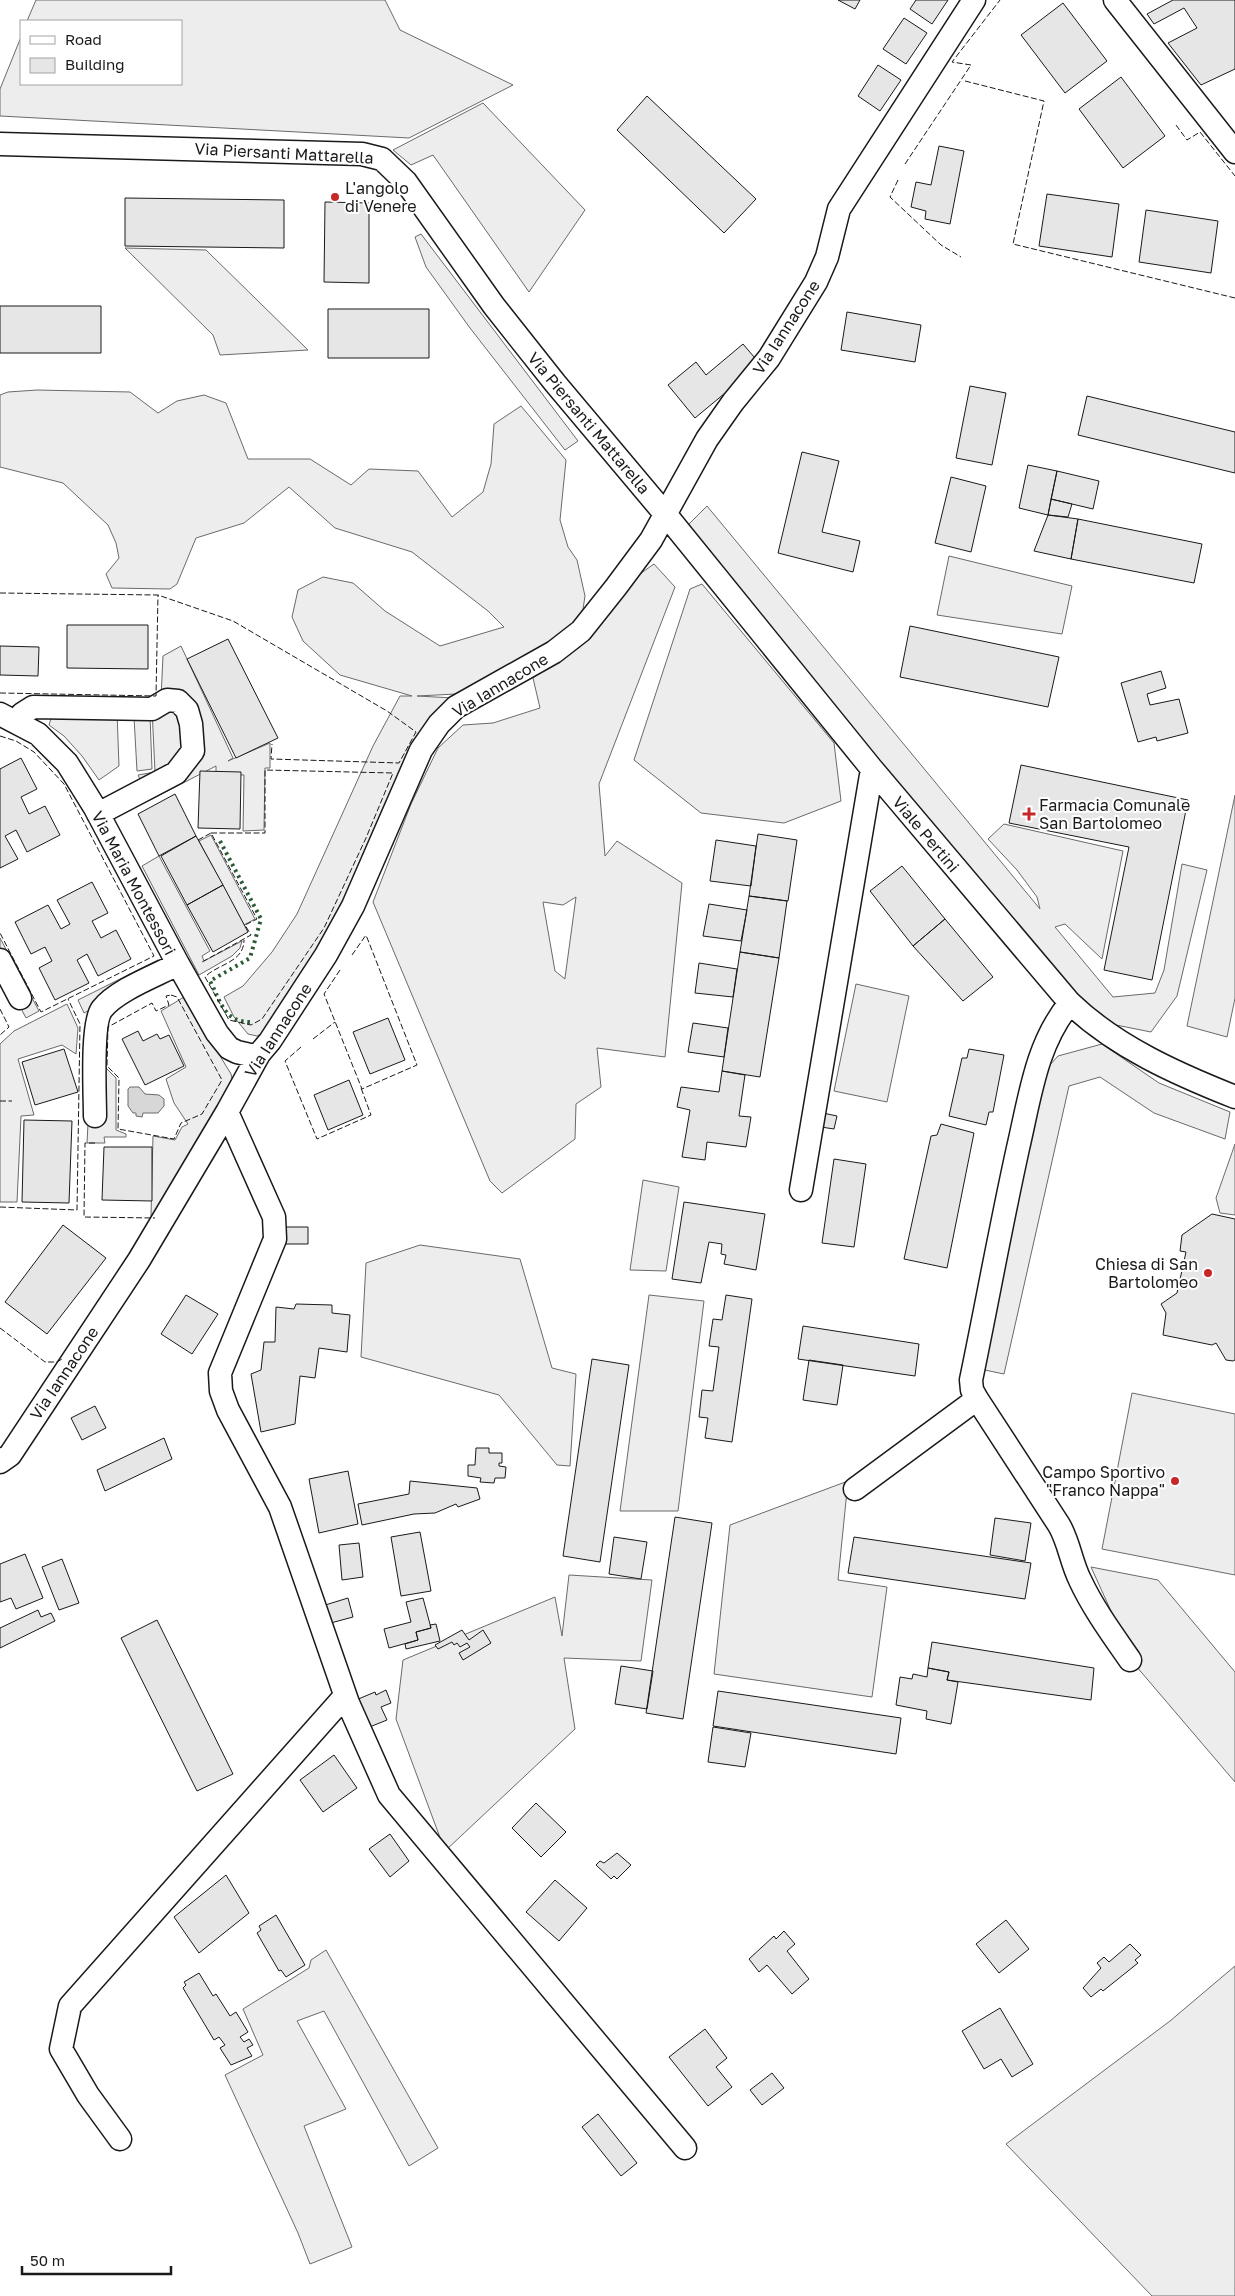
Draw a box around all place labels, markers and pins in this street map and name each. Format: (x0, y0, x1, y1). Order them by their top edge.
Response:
place label: L'angolo di Venere (345, 178, 417, 216)
marker: L'angolo di Venere (329, 191, 341, 203)
place label: Farmacia Comunale San Bartolomeo (1039, 795, 1190, 833)
marker: Farmacia Comunale San Bartolomeo (1023, 808, 1035, 820)
place label: Chiesa di San Bartolomeo (1095, 1254, 1198, 1292)
marker: Chiesa di San Bartolomeo (1202, 1267, 1214, 1279)
place label: Campo Sportivo "Franco Nappa" (1042, 1462, 1165, 1500)
marker: Campo Sportivo "Franco Nappa" (1169, 1475, 1181, 1487)

